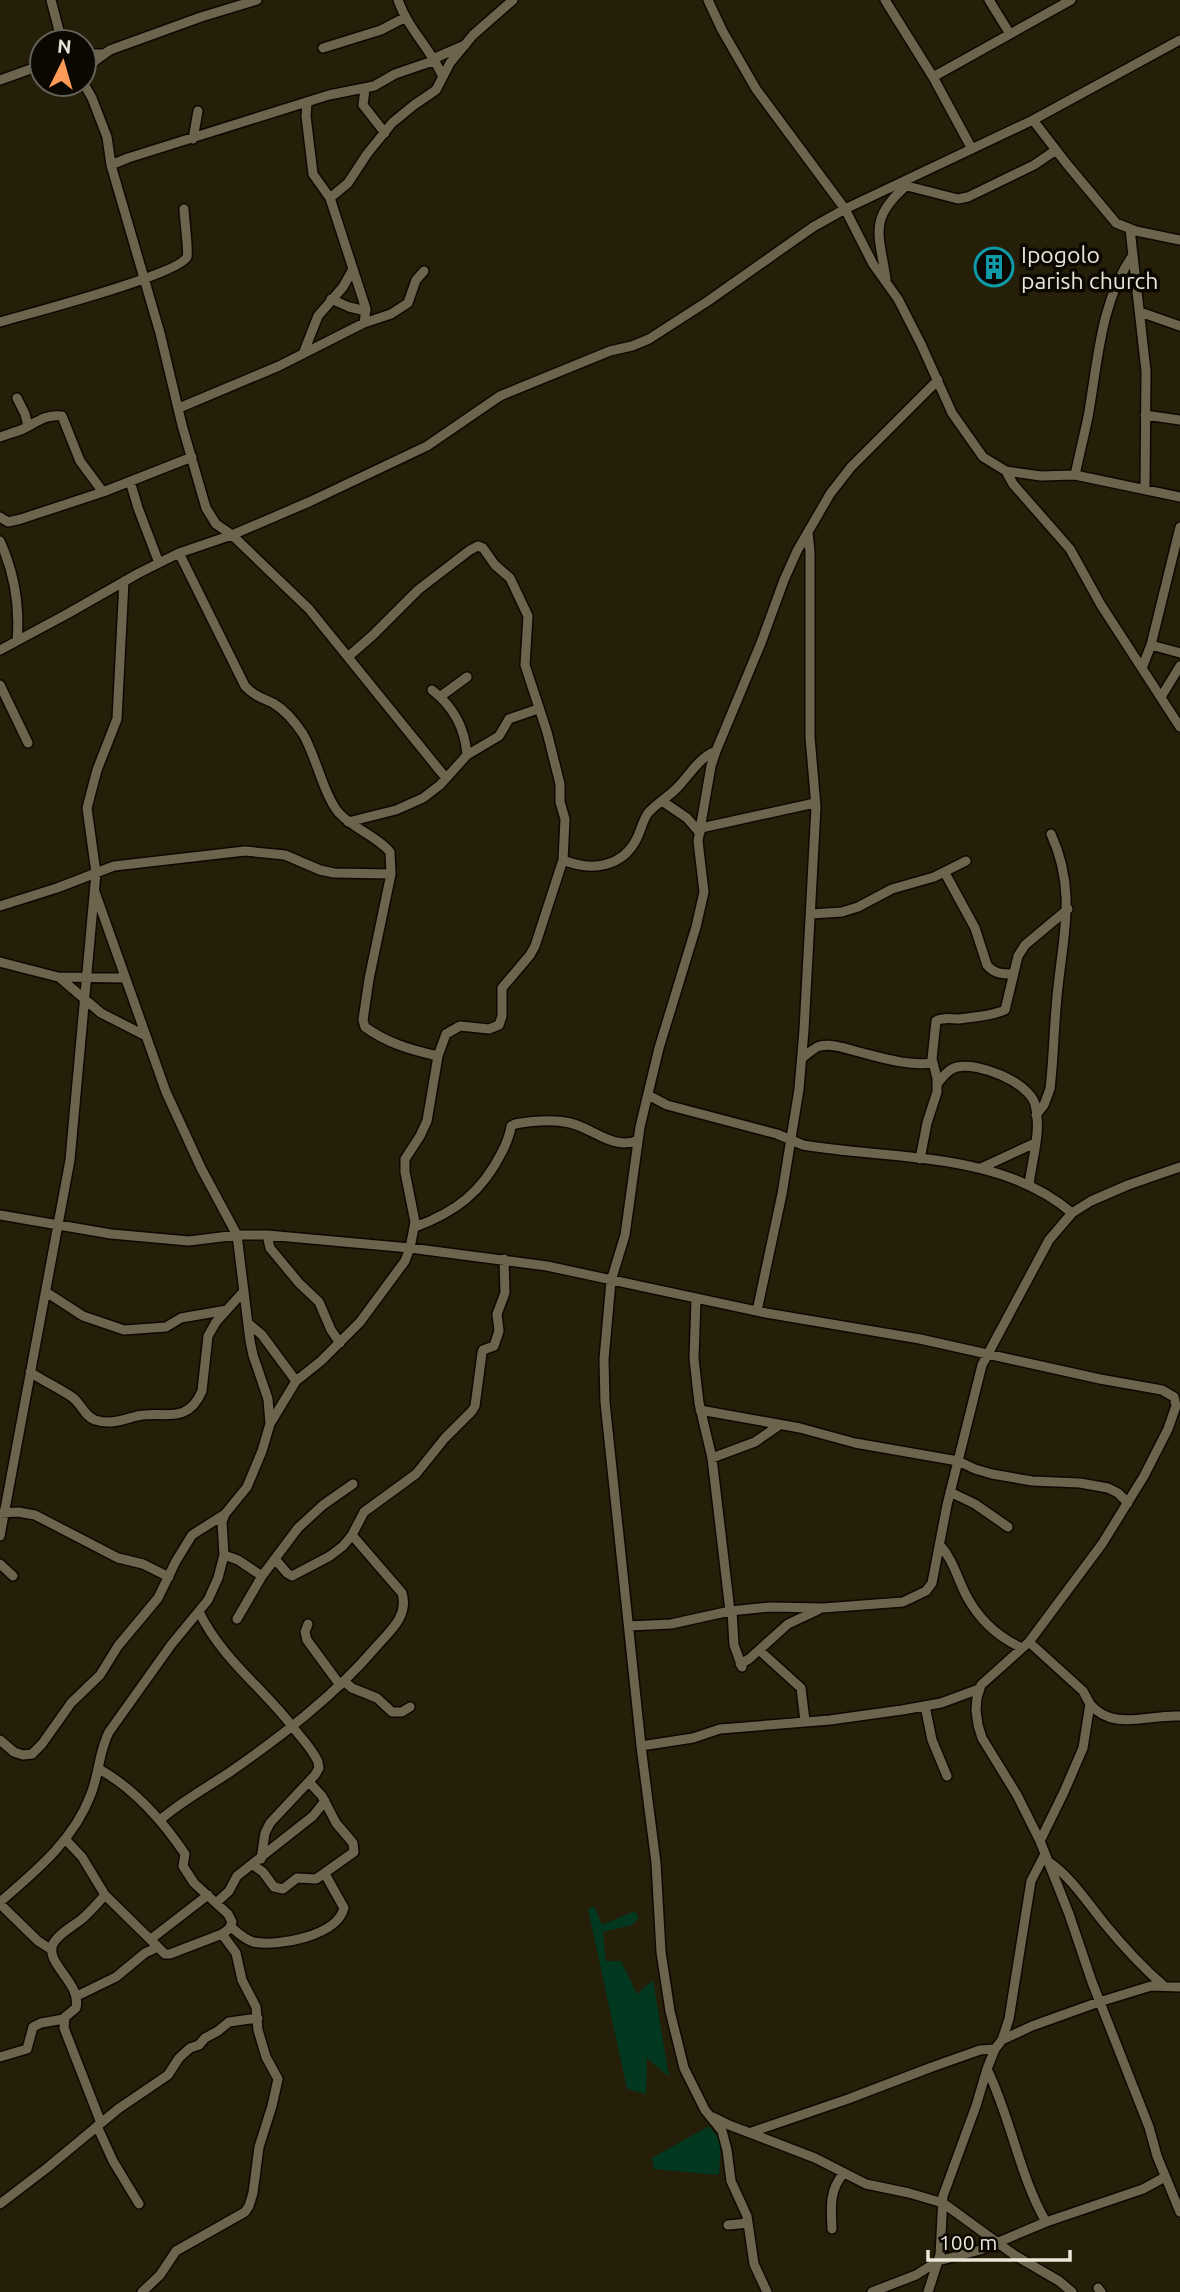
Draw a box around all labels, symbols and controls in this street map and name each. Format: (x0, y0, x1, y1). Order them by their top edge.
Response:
north arrow (28, 28, 98, 98)
text: N (56, 34, 73, 58)
place label: Ipogolo parish church (1021, 242, 1158, 293)
building icon: Ipogolo parish church (973, 246, 1015, 288)
scale bar (928, 2218, 1070, 2262)
text: 100 m (939, 2230, 997, 2254)

